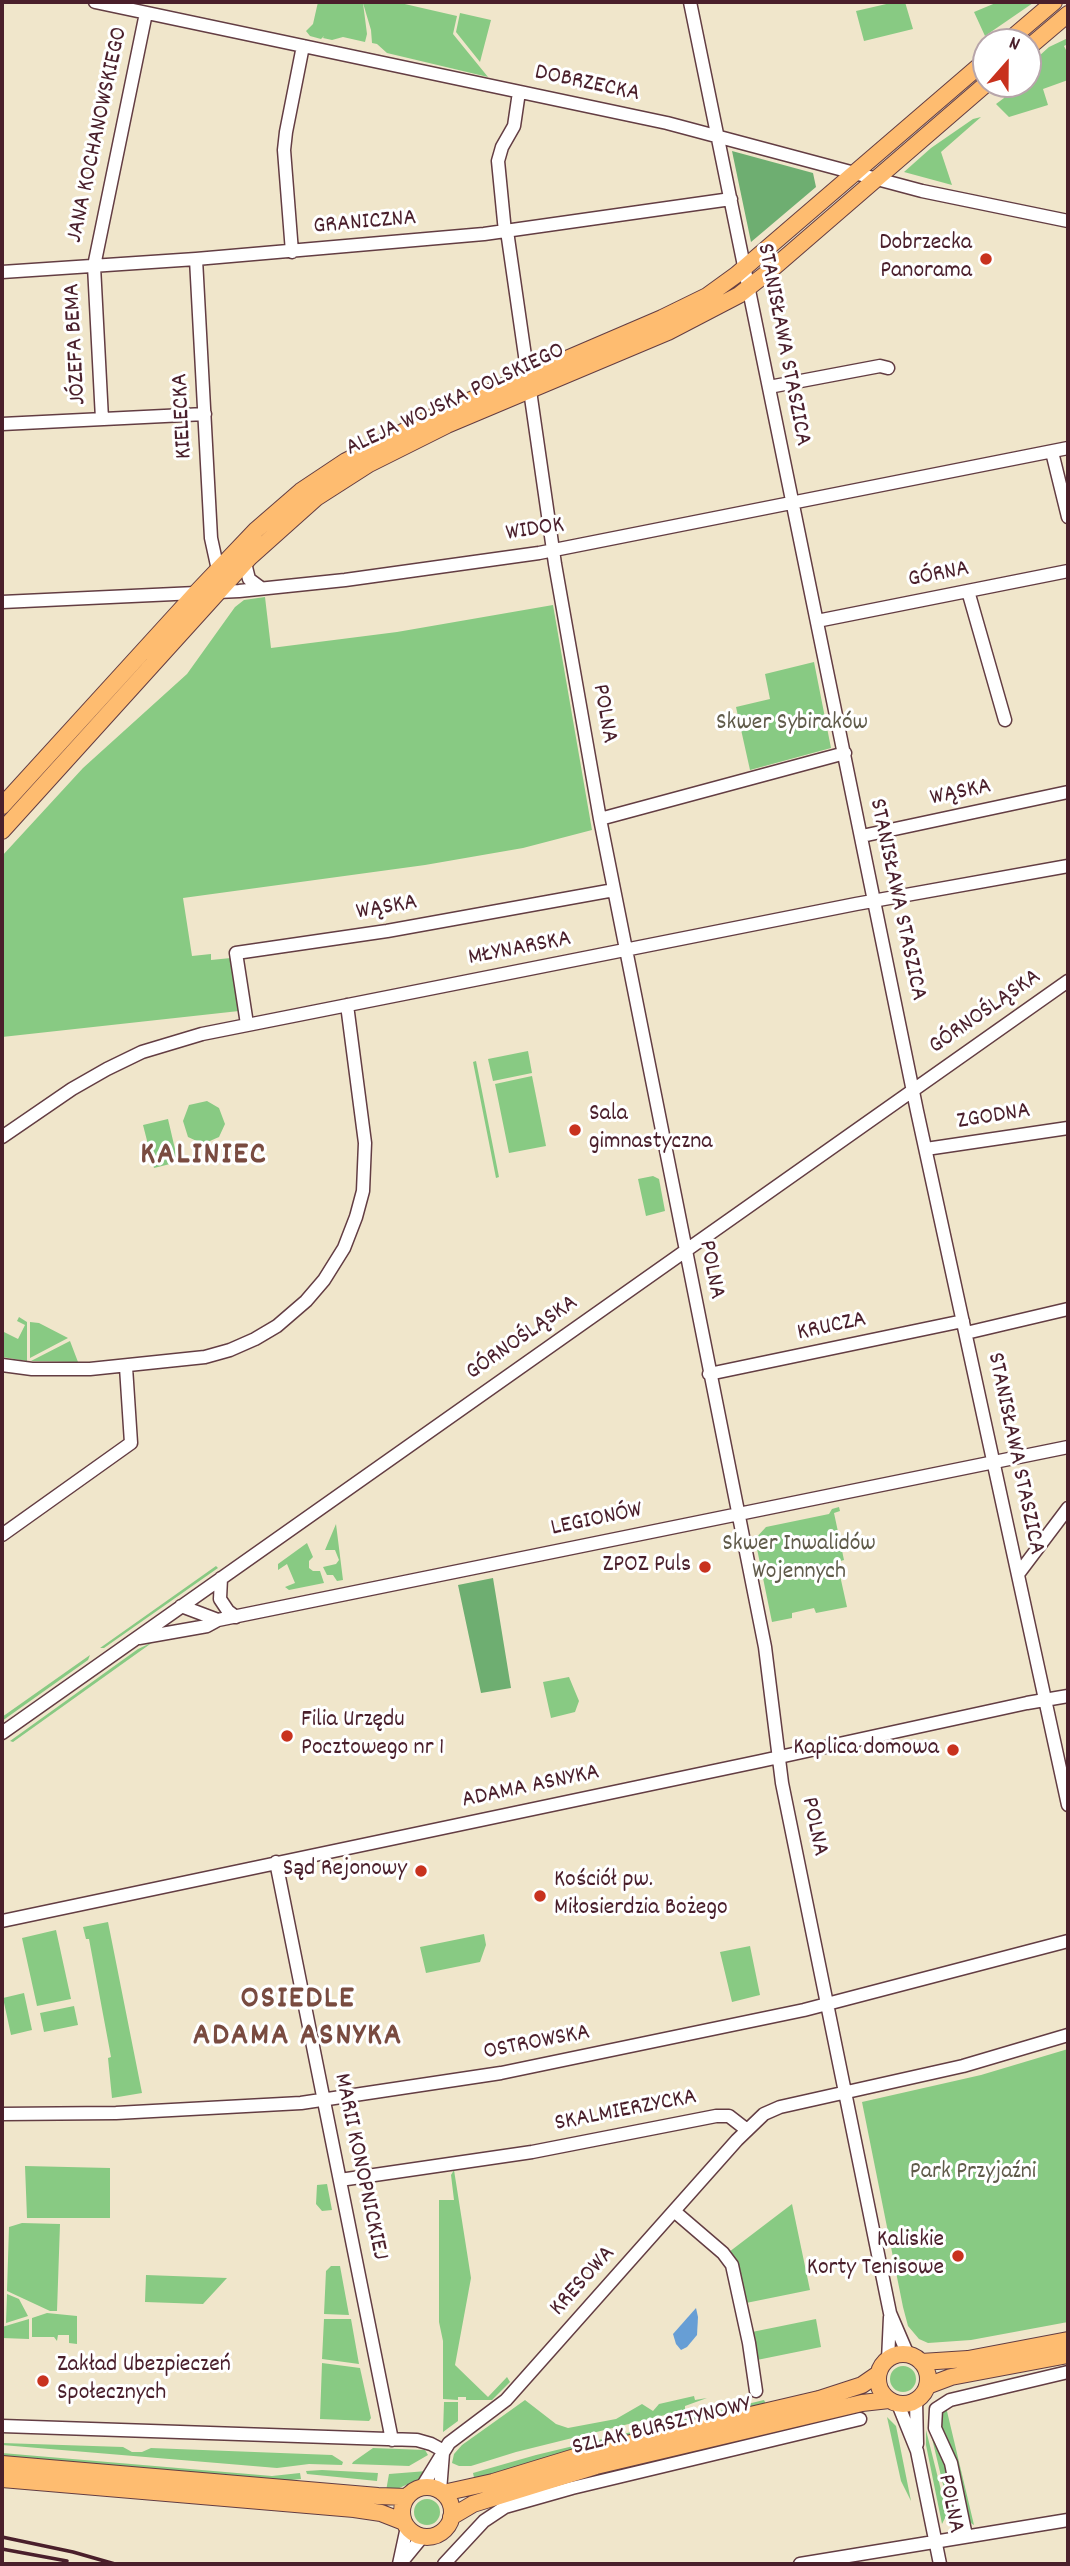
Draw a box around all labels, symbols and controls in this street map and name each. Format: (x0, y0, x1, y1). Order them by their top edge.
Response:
street label: JANA KOCHANOWSKIEGO (62, 25, 136, 245)
north arrow (972, 28, 1042, 98)
text: N (1005, 31, 1023, 59)
street label: DOBRZECKA (532, 60, 642, 110)
street label: GRANICZNA (312, 205, 418, 243)
place label: Dobrzecka Panorama (879, 231, 972, 287)
street label: STANISŁAWA STASZICA (748, 241, 816, 449)
marker: Dobrzecka Panorama (978, 251, 994, 267)
street label: JÓZEFA BEMA (59, 282, 95, 406)
street label: ALEJA WOJSKA POLSKIEGO (342, 338, 570, 464)
street label: KIELECKA (167, 372, 201, 460)
street label: WIDOK (504, 512, 566, 550)
street label: GÓRNA (906, 556, 972, 596)
street label: POLNA (584, 682, 622, 746)
park label: Skwer Sybiraków (716, 711, 868, 739)
street label: WĄSKA (928, 774, 994, 814)
street label: STANISŁAWA STASZICA (861, 796, 931, 1004)
street label: WĄSKA (354, 889, 420, 929)
street label: MŁYNARSKA (466, 926, 574, 974)
street label: GÓRNOŚLĄSKA (924, 964, 1048, 1062)
street label: ZGODNA (955, 1098, 1033, 1138)
place label: Sala gimnastyczna (589, 1102, 713, 1158)
marker: Sala gimnastyczna (567, 1122, 583, 1138)
district label: KALINIEC (141, 1139, 267, 1177)
street label: POLNA (690, 1238, 730, 1302)
street label: GÓRNOŚLĄSKA (461, 1290, 585, 1388)
street label: KRUCZA (795, 1307, 869, 1349)
street label: STANISŁAWA STASZICA (979, 1350, 1049, 1558)
street label: LEGIONÓW (549, 1497, 645, 1545)
park label: Skwer Inwalidów Wojennych (722, 1532, 876, 1588)
place label: ZPOZ Puls (603, 1553, 691, 1581)
marker: ZPOZ Puls (697, 1559, 713, 1575)
place label: Filia Urzędu Pocztowego nr 1 (301, 1708, 444, 1764)
marker: Filia Urzędu Pocztowego nr 1 (279, 1728, 295, 1744)
place label: Kaplica domowa (793, 1736, 939, 1764)
marker: Kaplica domowa (945, 1742, 961, 1758)
street label: ADAMA ASNYKA (460, 1759, 602, 1817)
street label: POLNA (793, 1795, 833, 1859)
place label: Sąd Rejonowy (283, 1857, 407, 1885)
marker: Sąd Rejonowy (413, 1863, 429, 1879)
place label: Kościół pw. Miłosierdzia Bożego (554, 1868, 728, 1924)
marker: Kościół pw. Miłosierdzia Bożego (532, 1888, 548, 1904)
district label: OSIEDLE ADAMA ASNYKA (194, 1983, 402, 2058)
street label: OSTROWSKA (481, 2020, 593, 2068)
street label: MARII KONOPNICKIEJ (325, 2071, 393, 2263)
street label: SKALMIERZYCKA (553, 2084, 699, 2140)
park label: Park Przyjaźni (910, 2160, 1036, 2188)
place label: Kaliskie Korty Tenisowe (807, 2228, 944, 2284)
street label: KRESOWA (545, 2241, 623, 2323)
marker: Kaliskie Korty Tenisowe (950, 2248, 966, 2264)
place label: Zakład Ubezpieczeń Społecznych (57, 2353, 231, 2409)
marker: Zakład Ubezpieczeń Społecznych (35, 2373, 51, 2389)
street label: SZLAK BURSZTYNOWY (570, 2392, 754, 2464)
street label: POLNA (929, 2472, 969, 2536)

